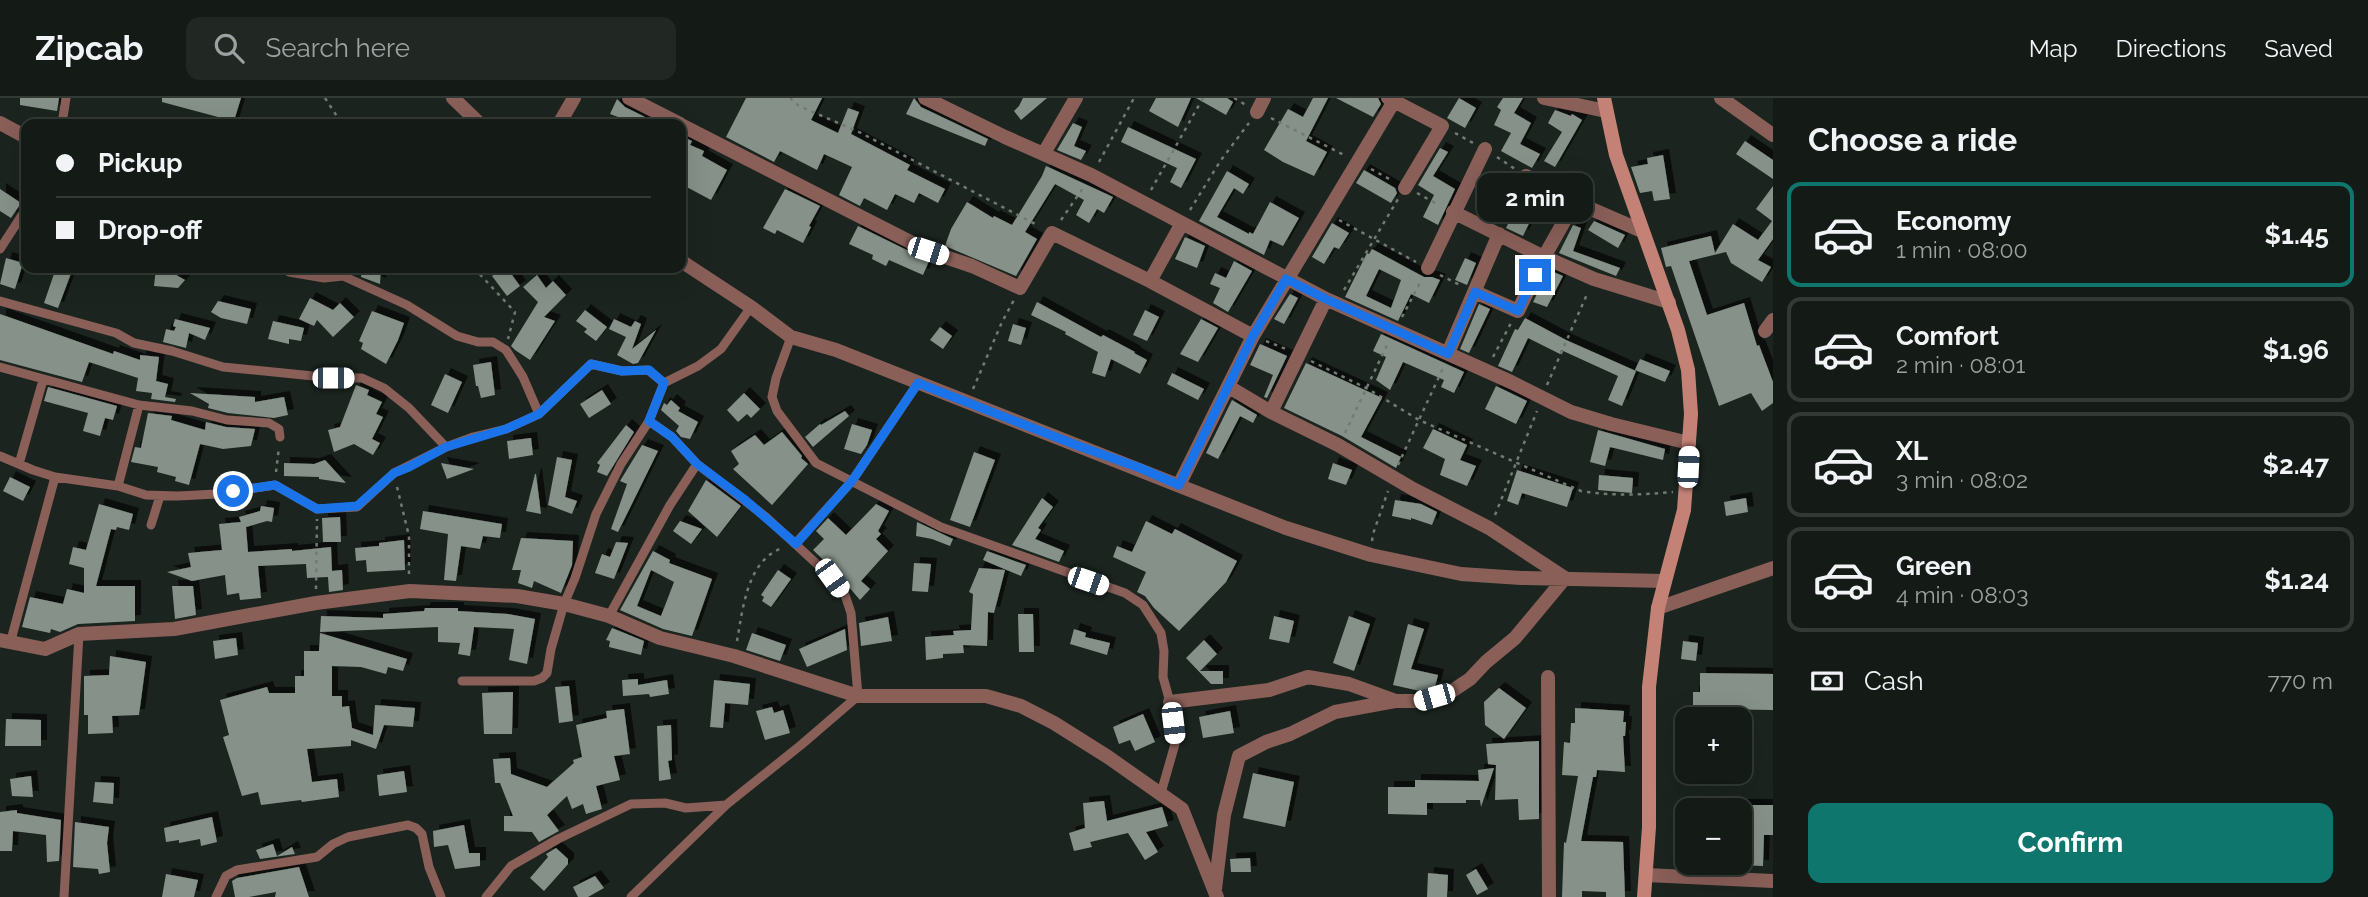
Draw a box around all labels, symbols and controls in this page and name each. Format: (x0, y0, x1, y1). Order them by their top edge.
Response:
search box (186, 17, 676, 80)
text: Zipcab (35, 29, 144, 68)
icon: search (210, 29, 248, 67)
text: Search here (266, 33, 410, 63)
text: Map (2029, 34, 2078, 63)
text: Directions (2116, 34, 2226, 63)
text: Saved (2264, 34, 2333, 63)
text: Choose a ride (1808, 121, 2017, 158)
text: Pickup (98, 148, 183, 178)
callout: 2 min (1477, 174, 1593, 222)
text: 2 min (1505, 184, 1565, 211)
icon: car (1812, 203, 1875, 266)
text: Economy (1896, 206, 2011, 236)
text: Drop-off (98, 215, 202, 245)
text: $1.45 (2265, 220, 2329, 250)
car (905, 235, 952, 267)
text: 1 min · 08:00 (1896, 236, 2028, 263)
route end (1519, 259, 1551, 291)
icon: car (1812, 318, 1875, 381)
text: Comfort (1896, 321, 1999, 351)
text: $1.96 (2263, 335, 2329, 365)
text: 2 min · 08:01 (1896, 351, 2025, 378)
car (313, 368, 355, 389)
icon: car (1812, 433, 1875, 496)
text: XL (1896, 436, 1928, 466)
car (1677, 445, 1700, 489)
text: $2.47 (2263, 450, 2329, 480)
text: 3 min · 08:02 (1896, 466, 2028, 493)
route start (217, 475, 249, 507)
icon: car (1812, 548, 1875, 611)
text: Green (1896, 551, 1972, 581)
car (812, 555, 853, 601)
car (1065, 564, 1112, 598)
text: $1.24 (2264, 565, 2329, 595)
text: 4 min · 08:03 (1896, 581, 2028, 608)
icon: cash (1808, 662, 1846, 700)
text: Cash (1864, 666, 1924, 696)
text: 770 m (2267, 667, 2333, 694)
car (1411, 681, 1458, 713)
car (1161, 701, 1186, 745)
map controls (1675, 707, 1752, 875)
button: + (1675, 707, 1752, 784)
button: − (1675, 798, 1752, 875)
button: Confirm (1808, 803, 2333, 883)

